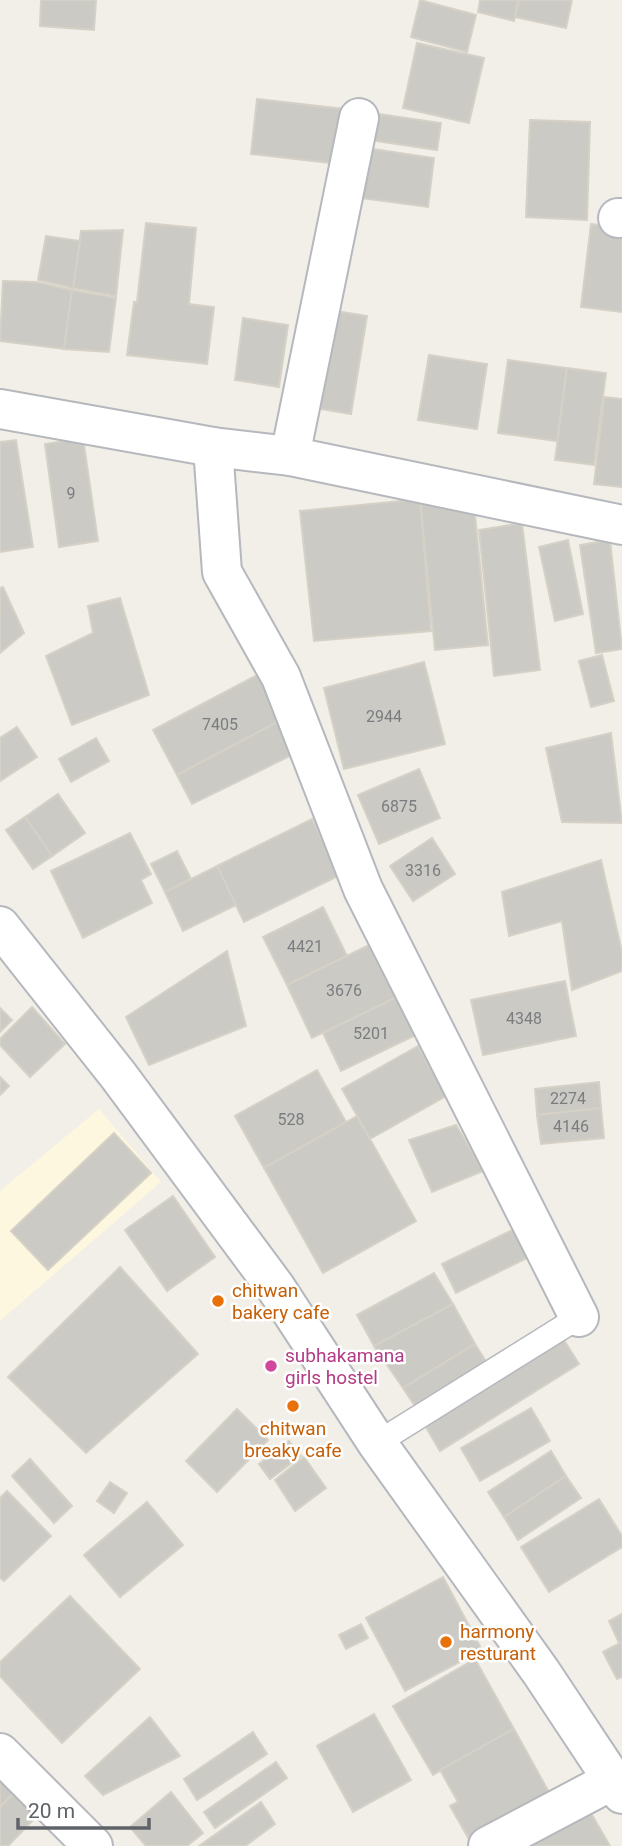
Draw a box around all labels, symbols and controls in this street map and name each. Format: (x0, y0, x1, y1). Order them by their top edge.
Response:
house number: 9 (67, 484, 76, 503)
house number: 2944 (366, 707, 402, 726)
house number: 7405 (202, 715, 238, 734)
house number: 6875 (381, 797, 417, 816)
house number: 3316 (405, 861, 441, 880)
house number: 4421 (287, 937, 323, 956)
house number: 3676 (326, 981, 362, 1000)
house number: 4348 (506, 1009, 542, 1028)
house number: 5201 (353, 1024, 389, 1043)
house number: 2274 (550, 1089, 586, 1108)
house number: 528 (278, 1110, 304, 1129)
house number: 4146 (553, 1117, 589, 1136)
place label: chitwan bakery cafe (232, 1279, 330, 1324)
marker: chitwan bakery cafe (210, 1293, 226, 1309)
place label: subhakamana girls hostel (285, 1344, 405, 1389)
marker: subhakamana girls hostel (263, 1358, 279, 1374)
marker: chitwan breaky cafe (285, 1398, 301, 1414)
place label: chitwan breaky cafe (244, 1417, 342, 1462)
place label: harmony resturant (460, 1620, 536, 1665)
marker: harmony resturant (438, 1634, 454, 1650)
scale bar (18, 1786, 149, 1830)
text: 20 m (28, 1799, 75, 1823)

